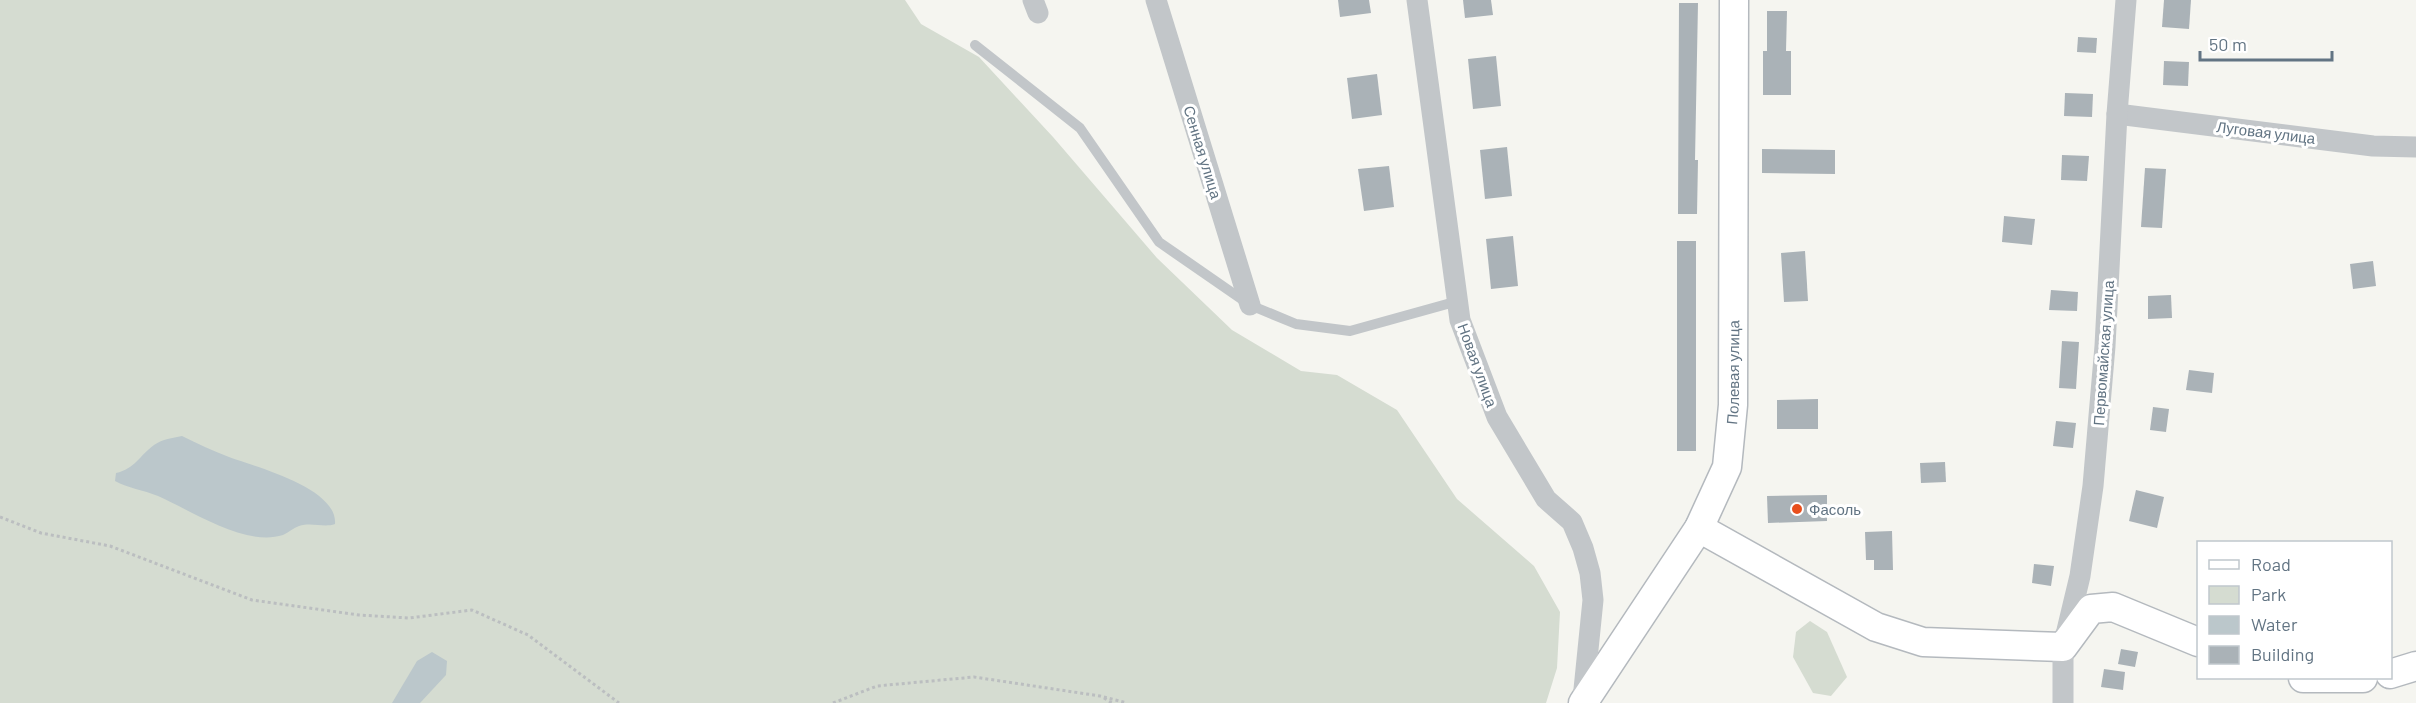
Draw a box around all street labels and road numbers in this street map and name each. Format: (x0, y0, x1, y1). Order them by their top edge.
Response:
street label: Сенная улица (1180, 103, 1226, 201)
street label: Луговая улица (2216, 117, 2317, 147)
street label: Первомайская улица (2089, 279, 2117, 426)
street label: Полевая улица (1722, 319, 1742, 425)
street label: Новая улица (1455, 321, 1502, 410)

